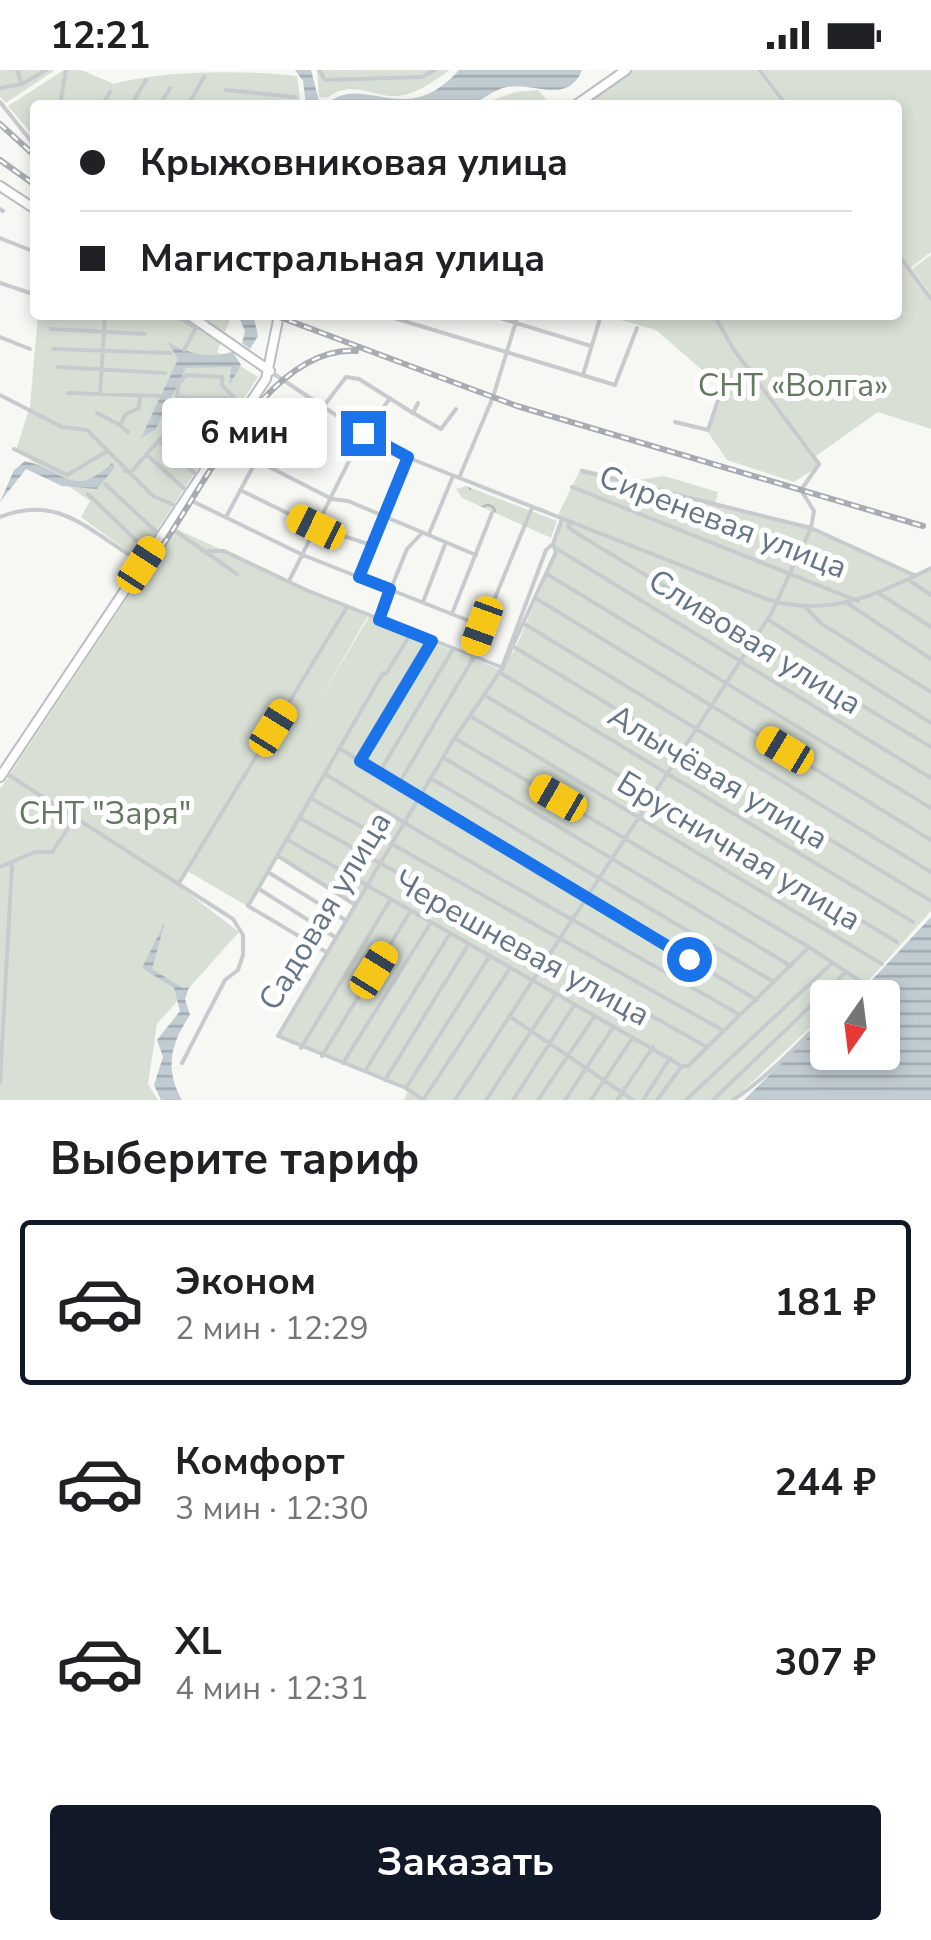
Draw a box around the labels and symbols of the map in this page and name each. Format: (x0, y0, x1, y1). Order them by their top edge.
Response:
park label: СНТ «Волга» (698, 364, 888, 407)
callout: 6 мин (163, 398, 328, 468)
route end (341, 411, 386, 456)
street label: Сиреневая улица (593, 455, 853, 589)
car (282, 500, 350, 554)
car (112, 532, 170, 598)
street label: Сливовая улица (640, 559, 870, 725)
car (458, 593, 506, 659)
street label: Алычёвая улица (600, 694, 836, 860)
car (244, 695, 302, 761)
car (752, 722, 818, 778)
street label: Брусничная улица (609, 761, 869, 941)
car (525, 770, 591, 826)
park label: СНТ "Заря" (19, 792, 191, 835)
street label: Садовая улица (249, 803, 401, 1019)
street label: Черешневая улица (386, 860, 658, 1036)
car (345, 937, 403, 1003)
route start (667, 937, 712, 982)
north arrow (810, 980, 900, 1070)

